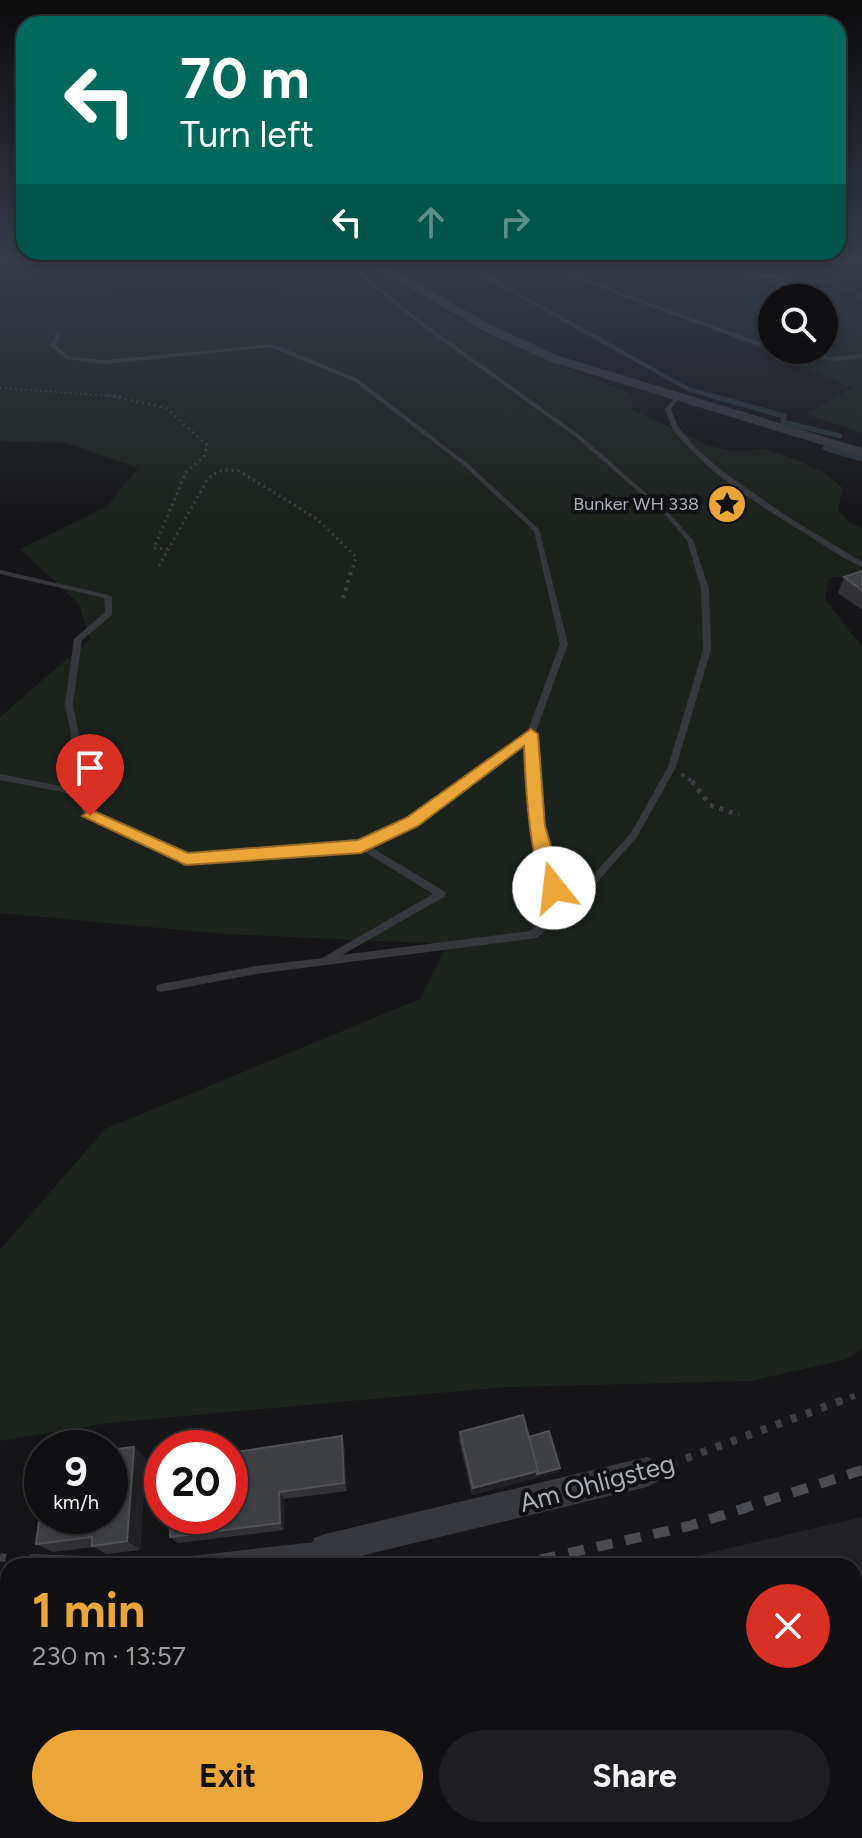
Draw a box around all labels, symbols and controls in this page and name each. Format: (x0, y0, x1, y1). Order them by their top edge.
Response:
text: 70 m (180, 45, 310, 112)
icon: left (48, 48, 152, 152)
text: Turn left (180, 113, 314, 156)
icon: left (325, 200, 369, 244)
icon: ahead (409, 200, 453, 244)
icon: right (493, 200, 537, 244)
map controls (758, 284, 838, 364)
button: search (758, 284, 838, 364)
place icon: Bunker WH 338 (706, 483, 748, 525)
place label: Bunker WH 338 (573, 493, 699, 515)
pin (56, 734, 124, 816)
icon: arrive (68, 746, 112, 790)
position arrow (512, 846, 596, 930)
speed limit sign: 20 (144, 1430, 248, 1534)
street label: Am Ohligsteg (516, 1447, 678, 1519)
text: 9 (64, 1448, 88, 1496)
text: km/h (53, 1490, 99, 1514)
text: 1 min (32, 1581, 145, 1639)
button: close (746, 1584, 830, 1668)
text: 230 m · 13:57 (32, 1640, 186, 1672)
button: Exit (32, 1730, 423, 1822)
button: Share (439, 1730, 830, 1822)

